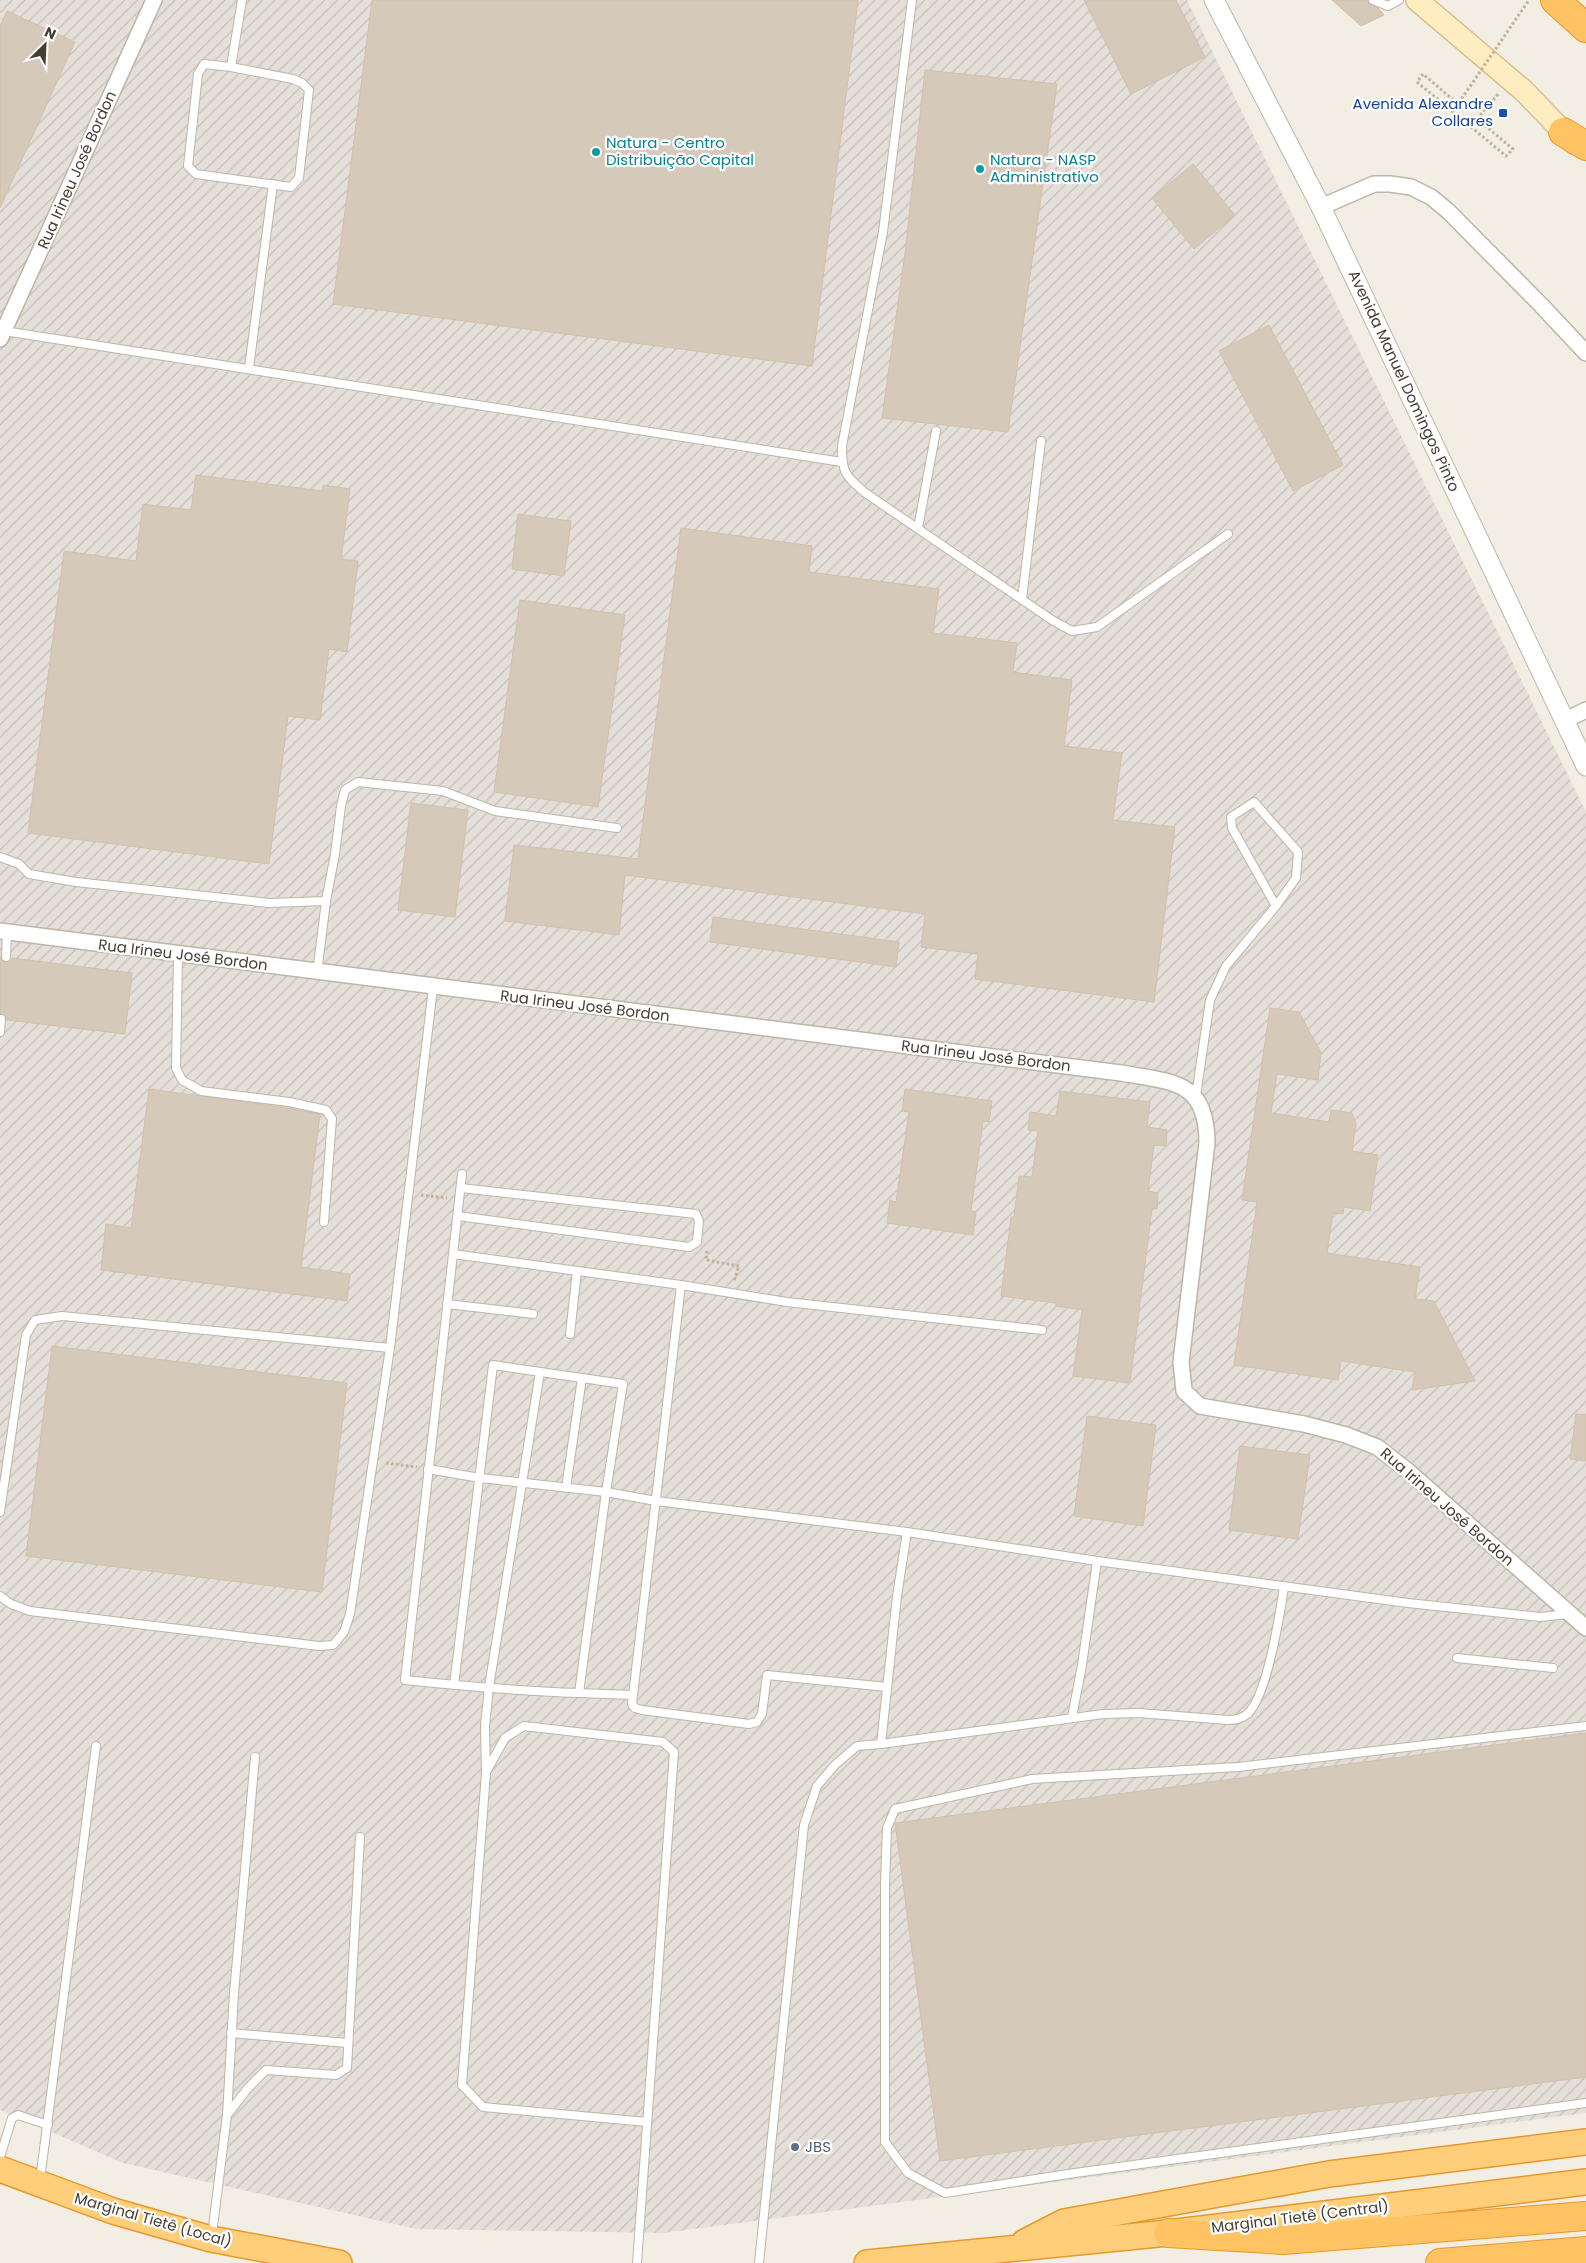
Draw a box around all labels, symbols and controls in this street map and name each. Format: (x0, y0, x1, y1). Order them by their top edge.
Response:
north arrow (20, 20, 70, 70)
text: N (41, 22, 59, 44)
street label: Rua Irineu José Bordon (32, 88, 121, 252)
place label: Avenida Alexandre Collares (1353, 93, 1493, 131)
marker: Avenida Alexandre Collares (1497, 107, 1509, 119)
place label: Natura - Centro Distribuição Capital (606, 132, 754, 170)
marker: Natura - Centro Distribuição Capital (590, 146, 602, 158)
place label: Natura - NASP Administrativo (990, 149, 1099, 187)
marker: Natura - NASP Administrativo (974, 163, 986, 175)
street label: Avenida Manuel Domingos Pinto (1344, 267, 1465, 495)
street label: Rua Irineu José Bordon (97, 934, 269, 975)
street label: Rua Irineu José Bordon (499, 985, 671, 1026)
street label: Rua Irineu José Bordon (900, 1035, 1072, 1076)
street label: Rua Irineu José Bordon (1376, 1443, 1519, 1571)
place label: JBS (805, 2136, 831, 2157)
marker: JBS (789, 2141, 801, 2153)
street label: Marginal Tietê (Local) (72, 2187, 234, 2252)
street label: Marginal Tietê (Central) (1210, 2195, 1390, 2238)

